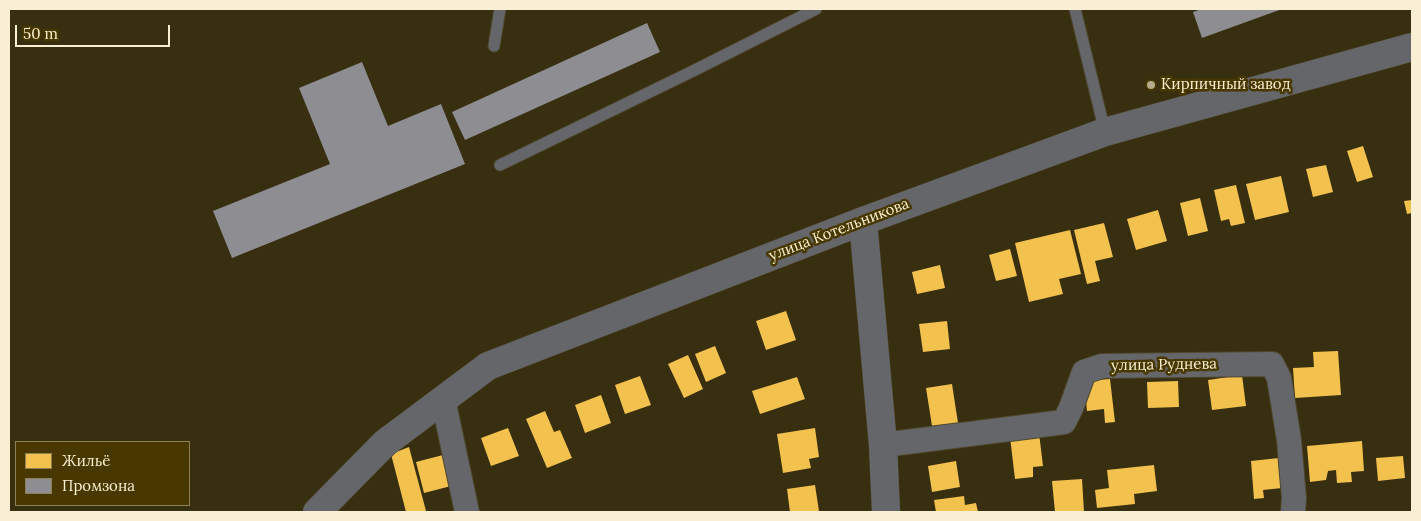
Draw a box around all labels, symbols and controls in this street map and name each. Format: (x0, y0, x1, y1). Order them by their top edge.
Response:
scale bar (18, 15, 172, 47)
text: 50 m (23, 24, 58, 43)
place label: Кирпичный завод (1161, 76, 1290, 94)
marker: Кирпичный завод (1145, 79, 1157, 91)
street label: улица Котельникова (766, 195, 912, 265)
street label: улица Руднева (1111, 355, 1217, 375)
legend (15, 441, 190, 506)
text: Жильё (62, 451, 110, 470)
text: Промзона (62, 476, 135, 495)

